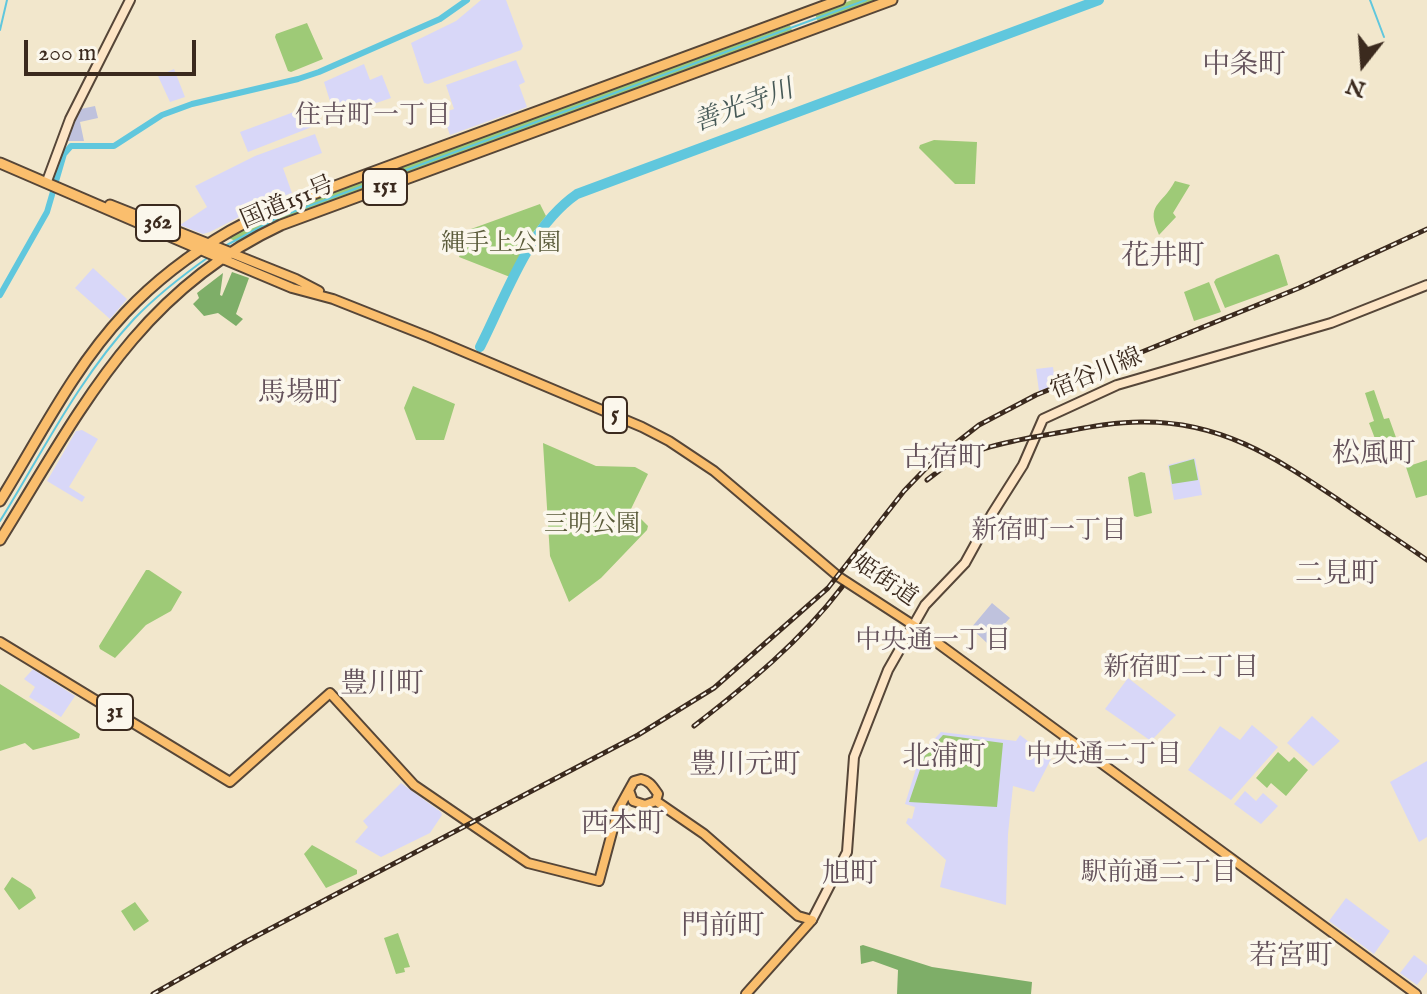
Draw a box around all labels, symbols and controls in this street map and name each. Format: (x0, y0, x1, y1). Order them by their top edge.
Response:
scale bar (28, 24, 200, 74)
north arrow (1323, 24, 1403, 104)
text: 200 m (38, 38, 97, 69)
district label: 中条町 (1202, 50, 1286, 84)
text: N (1343, 71, 1369, 103)
water label: 善光寺川 (690, 76, 798, 140)
district label: 住吉町一丁目 (295, 102, 451, 134)
road number: 151 (363, 169, 407, 205)
street label: 国道151号 (237, 171, 339, 237)
road number: 362 (136, 205, 180, 241)
park label: 縄手上公園 (441, 231, 561, 259)
district label: 花井町 (1121, 241, 1205, 275)
street label: 宿谷川線 (1047, 344, 1147, 406)
district label: 馬場町 (258, 378, 342, 412)
road number: 5 (603, 397, 627, 433)
district label: 松風町 (1332, 439, 1416, 473)
district label: 古宿町 (902, 443, 986, 477)
park label: 三明公園 (544, 512, 640, 540)
district label: 新宿町一丁目 (971, 517, 1127, 549)
street label: 姫街道 (846, 550, 922, 614)
district label: 二見町 (1295, 559, 1379, 593)
district label: 中央通一丁目 (855, 627, 1011, 659)
district label: 新宿町二丁目 (1103, 654, 1259, 686)
district label: 豊川町 (340, 669, 424, 703)
road number: 31 (97, 694, 133, 730)
district label: 中央通二丁目 (1026, 741, 1182, 773)
district label: 北浦町 (902, 742, 986, 776)
district label: 豊川元町 (689, 750, 801, 784)
district label: 西本町 (581, 809, 665, 843)
district label: 旭町 (822, 859, 878, 893)
district label: 駅前通二丁目 (1081, 859, 1237, 891)
district label: 門前町 (681, 911, 765, 945)
district label: 若宮町 (1249, 941, 1333, 975)

